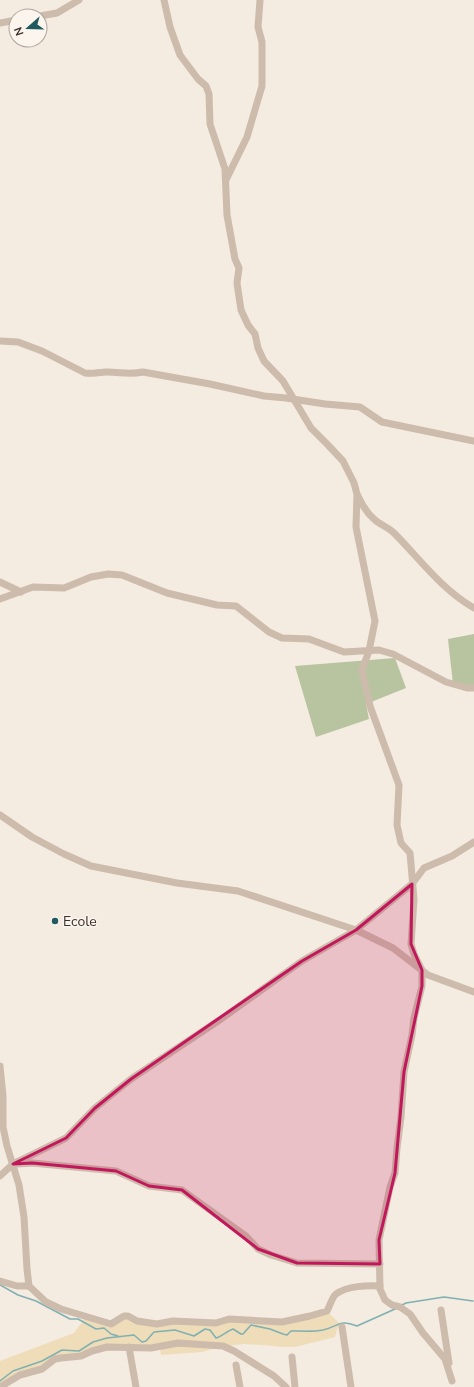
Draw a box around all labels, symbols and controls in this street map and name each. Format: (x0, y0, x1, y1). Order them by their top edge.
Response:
north arrow (8, 8, 48, 48)
text: N (11, 25, 28, 38)
place label: Ecole (63, 912, 97, 931)
marker: Ecole (50, 916, 60, 926)

